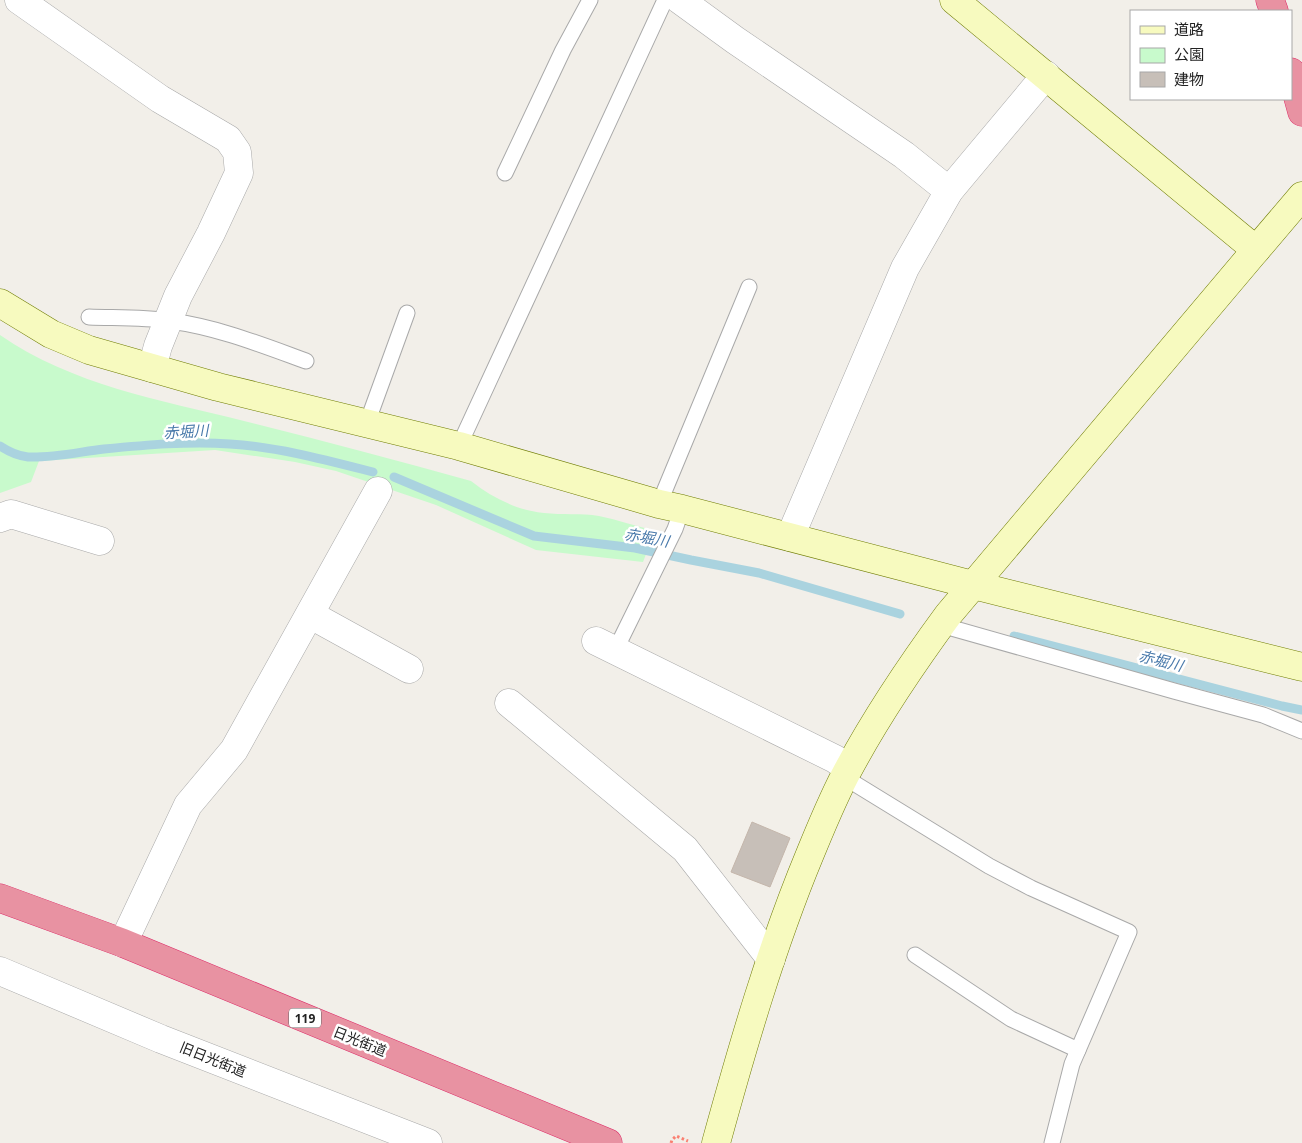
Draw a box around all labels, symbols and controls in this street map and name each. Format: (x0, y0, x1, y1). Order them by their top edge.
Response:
legend (1130, 10, 1292, 100)
text: 道路 (1174, 19, 1204, 39)
text: 公園 (1174, 44, 1204, 64)
text: 建物 (1174, 69, 1204, 89)
water label: 赤堀川 (163, 420, 211, 442)
water label: 赤堀川 (623, 523, 673, 551)
water label: 赤堀川 (1137, 645, 1187, 676)
road number: 119 (289, 1008, 321, 1028)
street label: 日光街道 (330, 1022, 390, 1060)
street label: 旧日光街道 (177, 1037, 249, 1081)

